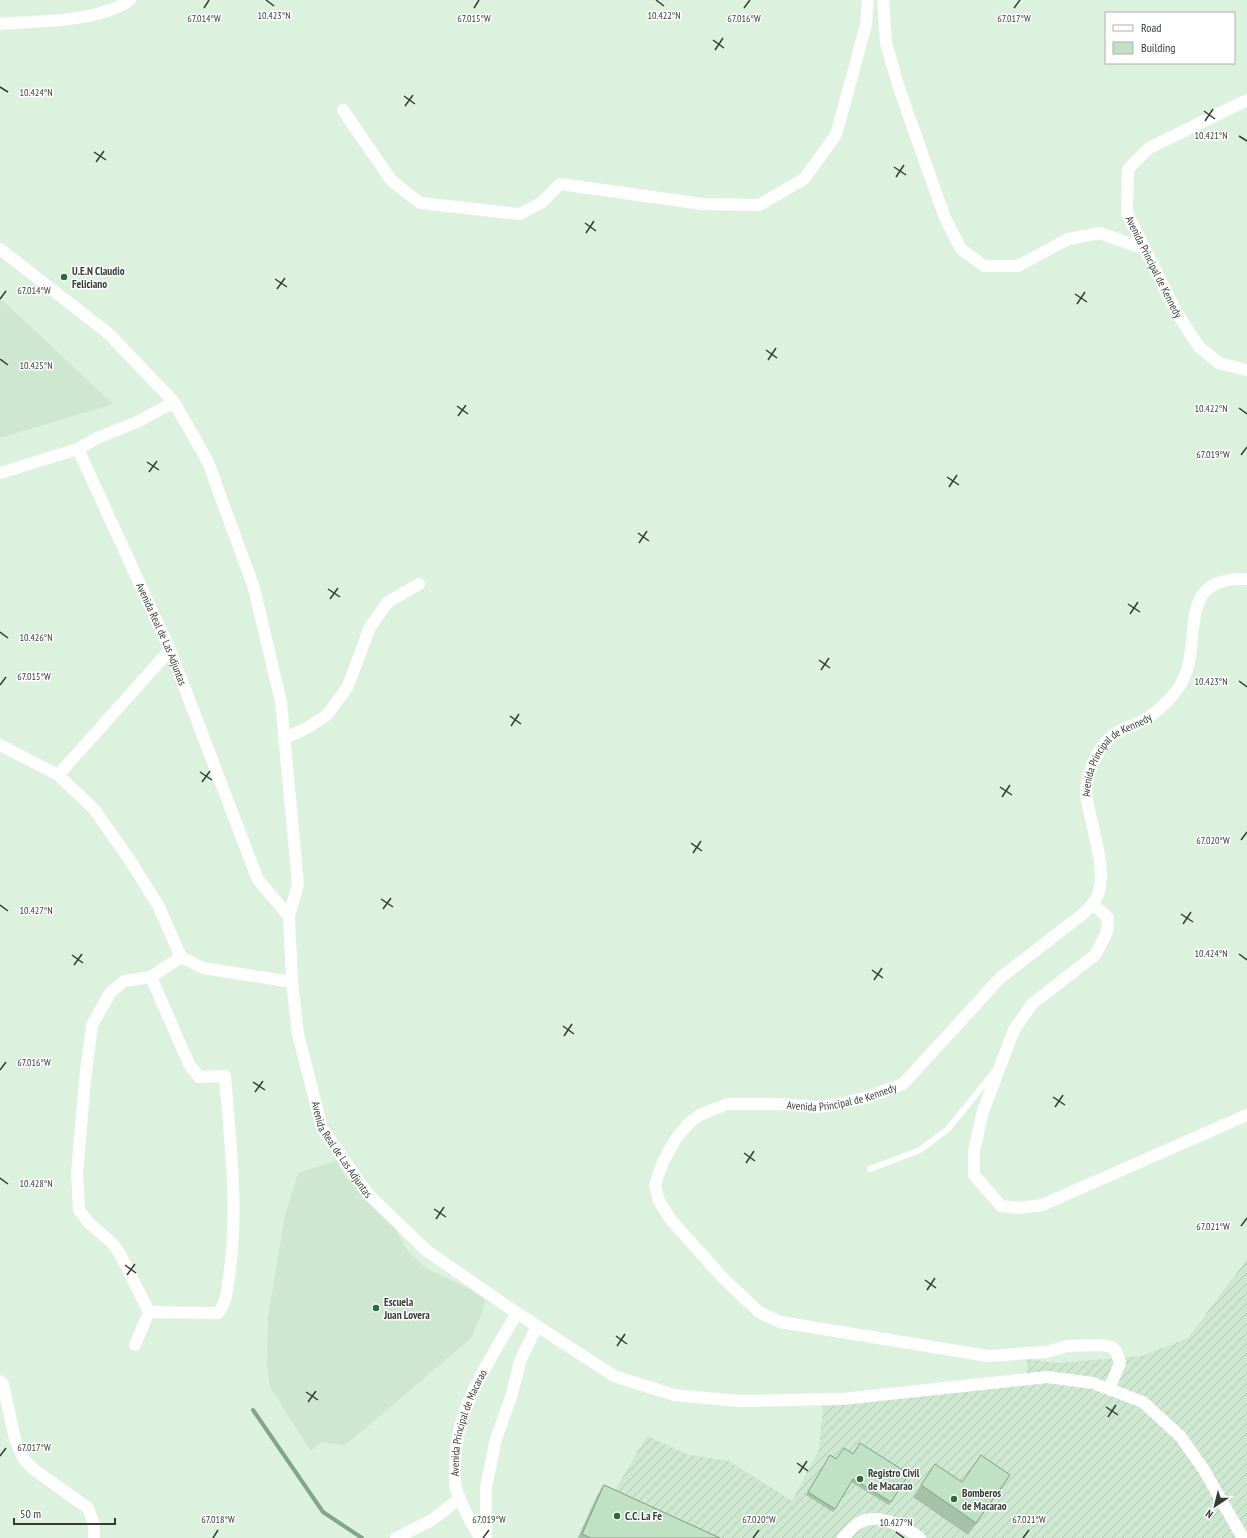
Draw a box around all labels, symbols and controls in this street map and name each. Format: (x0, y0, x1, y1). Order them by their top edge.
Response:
text: 10.423°N (257, 9, 291, 22)
text: 10.422°N (647, 9, 681, 22)
text: 67.014°W (187, 12, 221, 25)
text: 67.015°W (457, 12, 491, 25)
text: 67.016°W (727, 12, 761, 25)
text: 67.017°W (997, 12, 1031, 25)
legend (1105, 12, 1235, 64)
text: Road (1141, 20, 1161, 35)
text: Building (1141, 40, 1176, 55)
text: 10.424°N (19, 86, 53, 99)
text: 10.421°N (1194, 129, 1228, 142)
street label: Avenida Principal de Kennedy (1123, 214, 1186, 321)
place label: U.E.N Claudio Feliciano (72, 264, 125, 291)
marker: U.E.N Claudio Feliciano (59, 272, 69, 282)
text: 67.014°W (17, 284, 51, 297)
text: 10.425°N (19, 359, 53, 372)
text: 10.422°N (1194, 402, 1228, 415)
text: 67.019°W (1196, 448, 1230, 461)
street label: Avenida Real de Las Adjuntas (133, 580, 190, 688)
text: 10.426°N (19, 631, 53, 644)
text: 67.015°W (17, 670, 51, 683)
text: 10.423°N (1194, 675, 1228, 688)
street label: Avenida Principal de Kennedy (1079, 710, 1155, 798)
text: 67.020°W (1196, 834, 1230, 847)
text: 10.427°N (19, 904, 53, 917)
text: 10.424°N (1194, 947, 1228, 960)
text: 67.016°W (17, 1056, 51, 1069)
street label: Avenida Principal de Kennedy (786, 1080, 899, 1114)
street label: Avenida Real de Las Adjuntas (308, 1100, 375, 1201)
text: 10.428°N (19, 1177, 53, 1190)
text: 67.021°W (1196, 1220, 1230, 1233)
place label: Escuela Juan Lovera (383, 1295, 430, 1322)
marker: Escuela Juan Lovera (371, 1303, 381, 1313)
street label: Avenida Principal de Macarao (448, 1367, 490, 1477)
text: 67.017°W (17, 1441, 51, 1454)
place label: Registro Civil de Macarao (868, 1466, 920, 1493)
marker: Registro Civil de Macarao (855, 1474, 865, 1484)
place label: Bomberos de Macarao (962, 1486, 1007, 1513)
north arrow (1195, 1486, 1235, 1526)
marker: Bomberos de Macarao (949, 1494, 959, 1504)
scale bar (14, 1500, 115, 1526)
text: 50 m (20, 1506, 41, 1521)
text: N (1203, 1507, 1216, 1522)
place label: C.C. La Fe (625, 1509, 662, 1523)
marker: C.C. La Fe (612, 1511, 622, 1521)
text: 67.018°W (201, 1513, 235, 1526)
text: 67.019°W (472, 1513, 506, 1526)
text: 67.020°W (742, 1513, 776, 1526)
text: 67.021°W (1012, 1513, 1046, 1526)
text: 10.427°N (879, 1516, 913, 1529)

